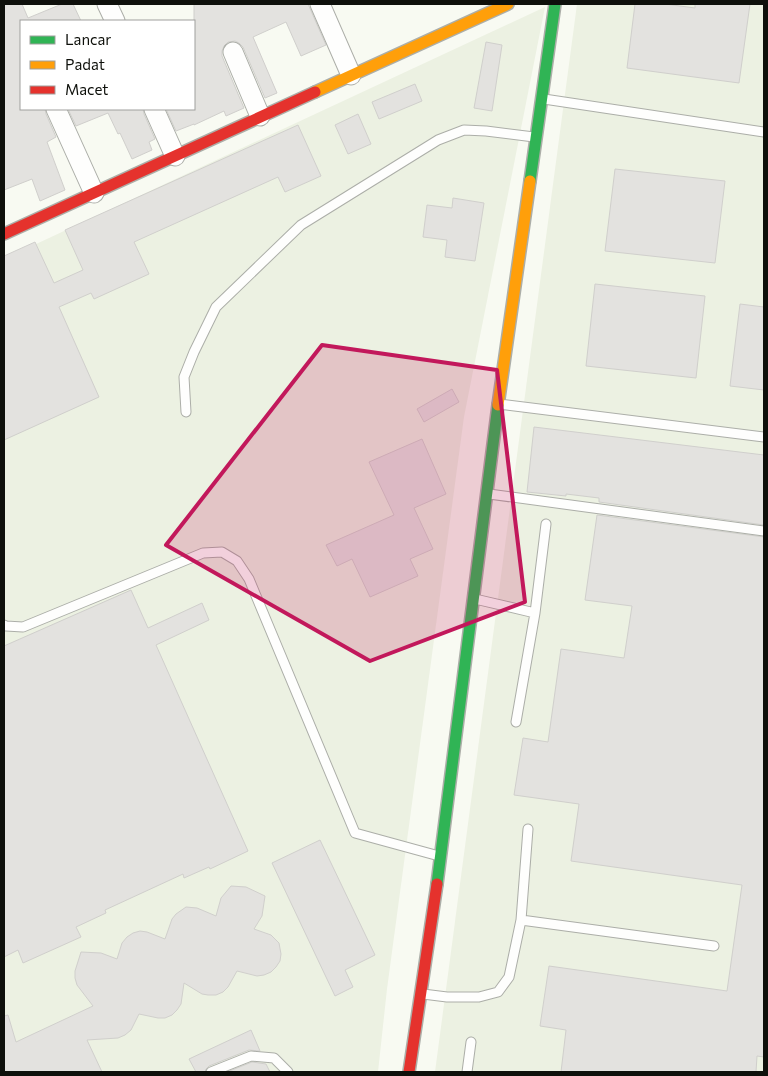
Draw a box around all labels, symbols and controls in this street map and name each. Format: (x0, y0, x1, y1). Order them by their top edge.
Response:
legend (20, 20, 195, 110)
text: Lancar (65, 30, 111, 48)
text: Padat (65, 55, 105, 73)
text: Macet (65, 80, 108, 98)

